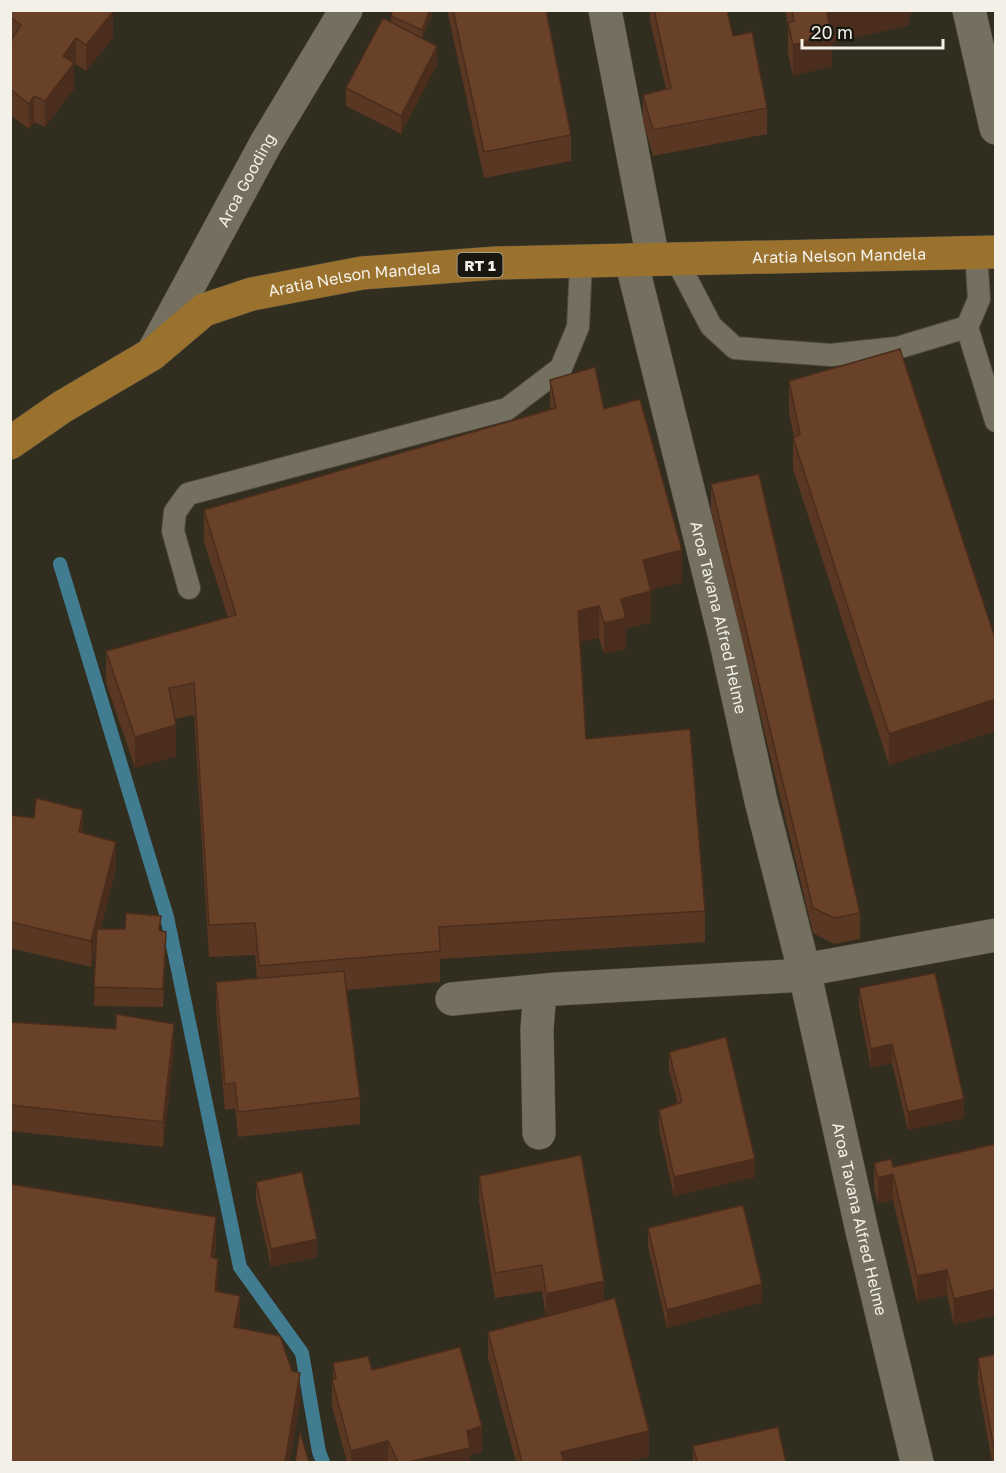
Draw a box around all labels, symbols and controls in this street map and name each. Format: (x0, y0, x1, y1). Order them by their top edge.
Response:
scale bar (802, 12, 943, 50)
text: 20 m (811, 21, 853, 43)
street label: Aroa Gooding (213, 129, 280, 230)
street label: Aratia Nelson Mandela (752, 244, 926, 267)
road number: RT 1 (458, 253, 502, 277)
street label: Aratia Nelson Mandela (266, 257, 441, 301)
street label: Aroa Tavana Alfred Helme (686, 519, 751, 716)
street label: Aroa Tavana Alfred Helme (828, 1121, 892, 1318)

